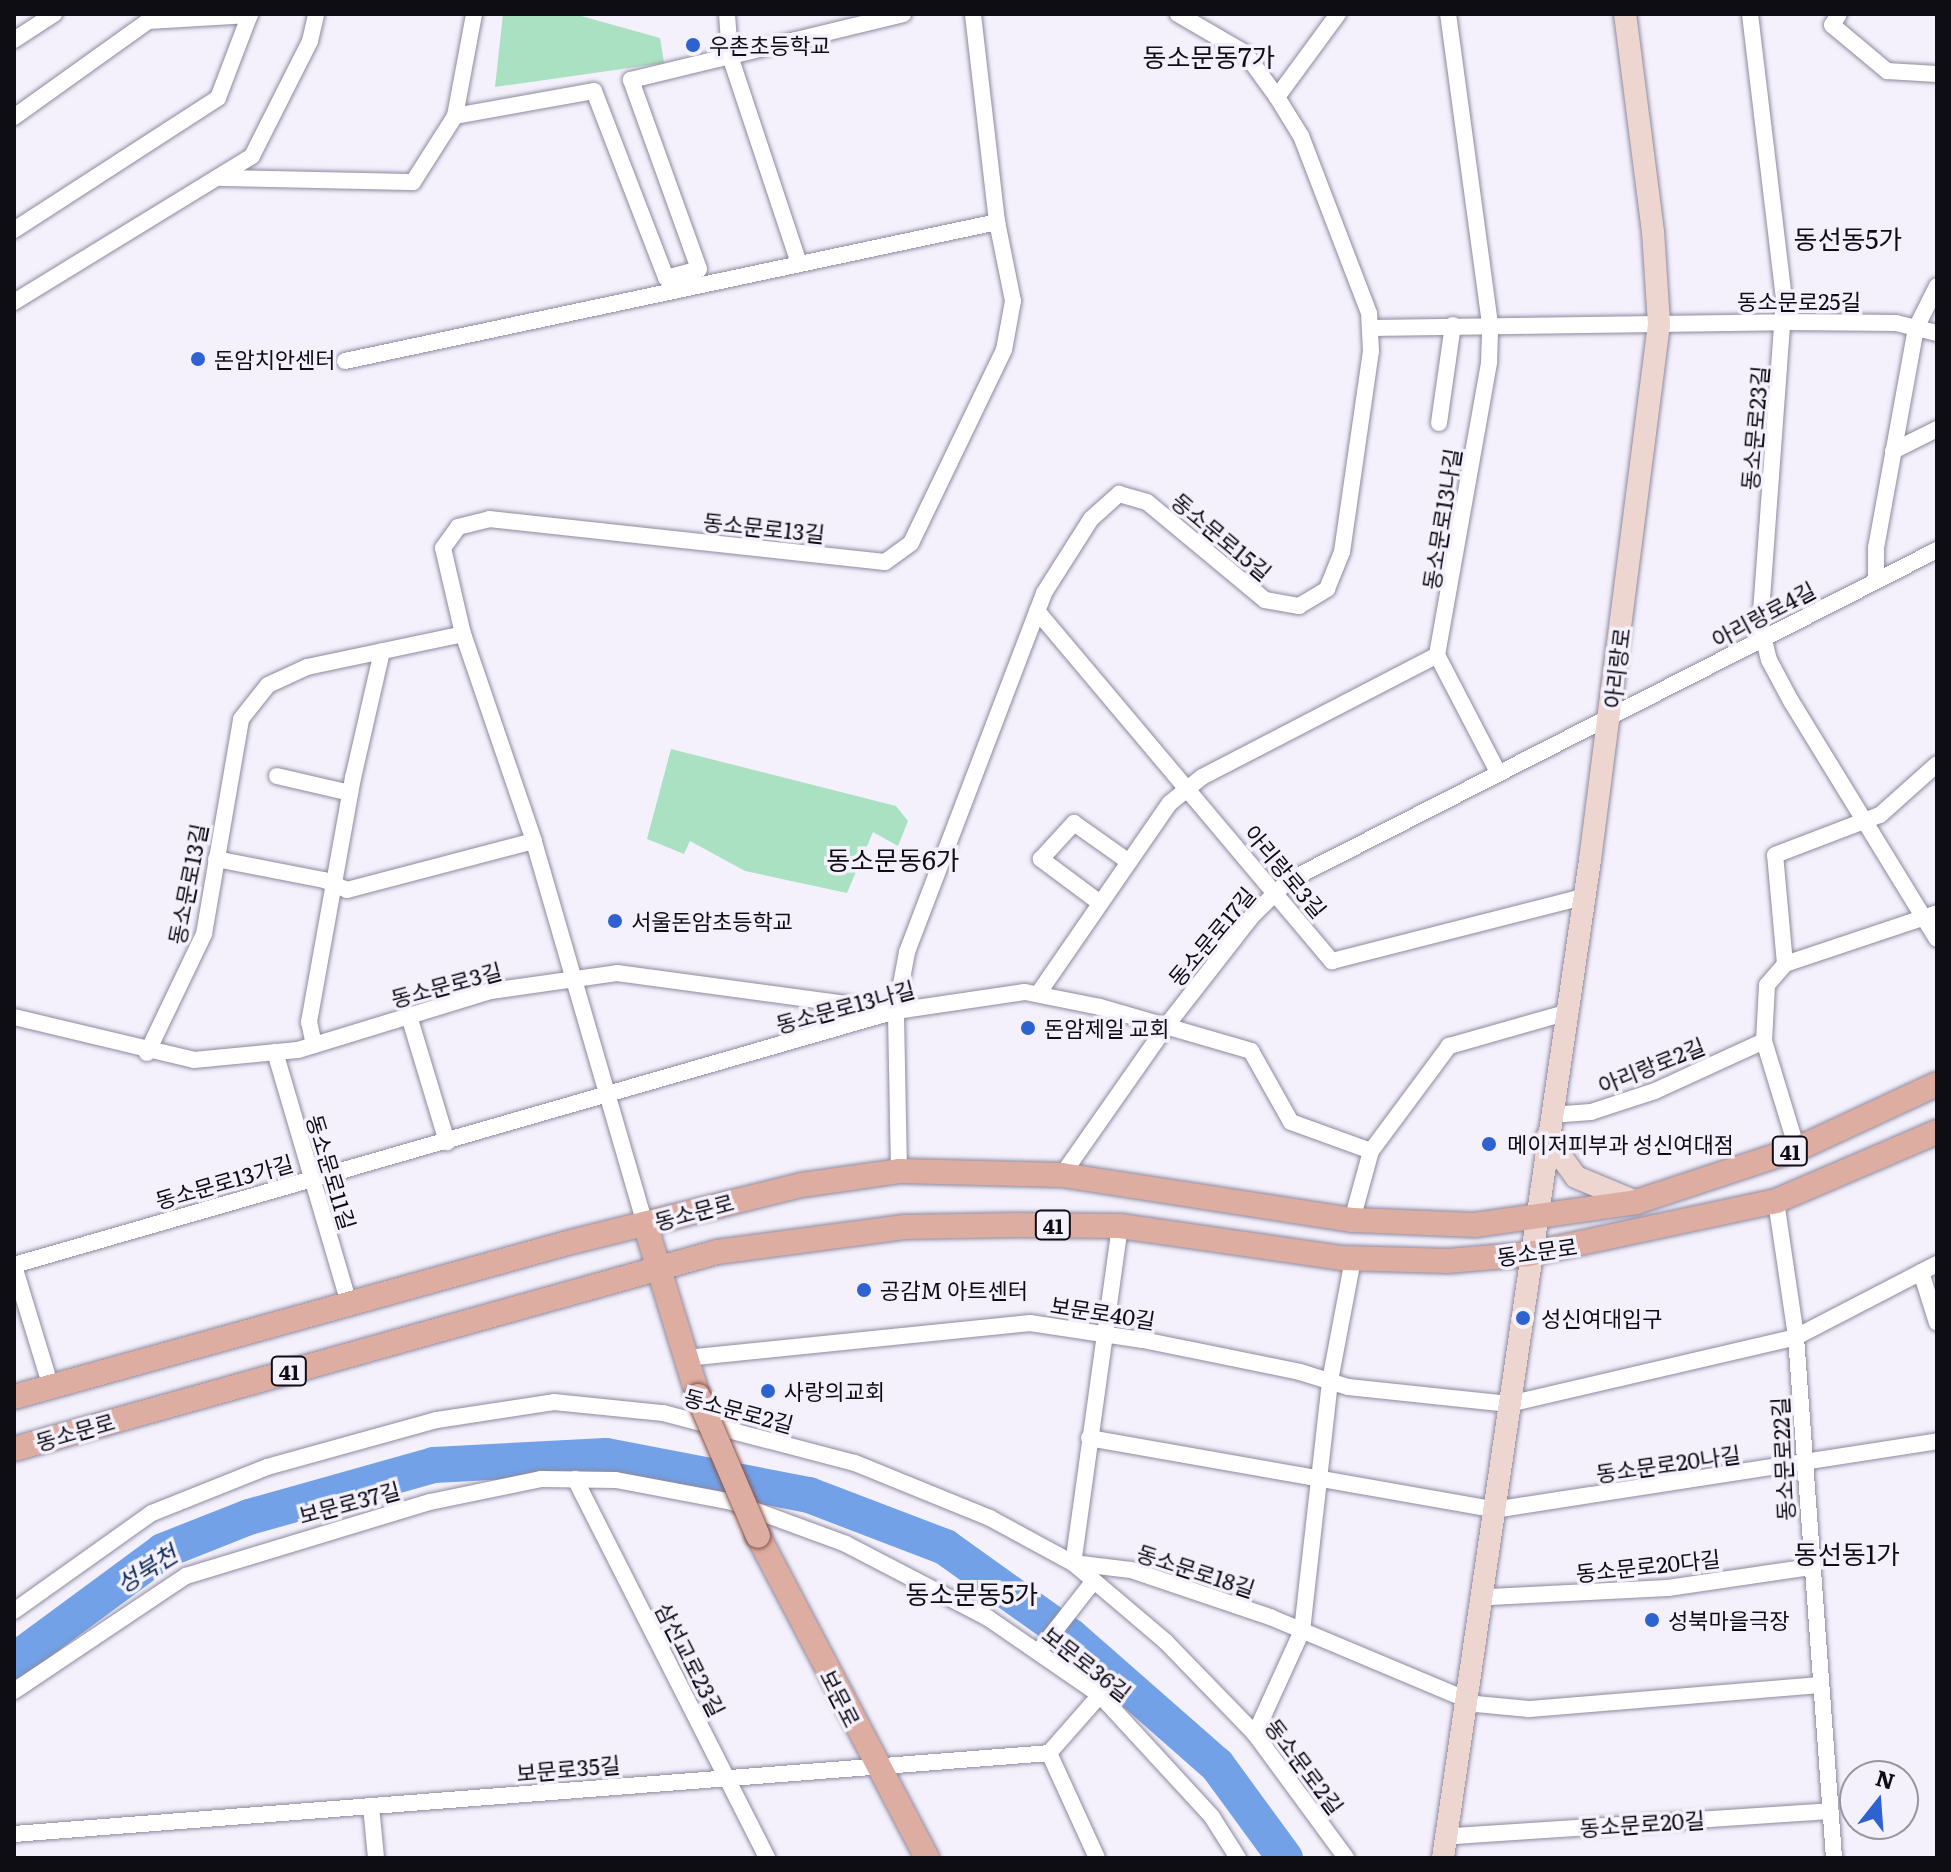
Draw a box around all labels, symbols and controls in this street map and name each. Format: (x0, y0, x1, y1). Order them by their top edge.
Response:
place label: 우촌초등학교 (709, 32, 830, 58)
marker: 우촌초등학교 (684, 36, 702, 54)
district label: 동소문동7가 (1143, 40, 1275, 72)
district label: 동선동5가 (1794, 222, 1902, 254)
street label: 동소문로25길 (1737, 288, 1861, 314)
place label: 돈암치안센터 (214, 346, 335, 372)
marker: 돈암치안센터 (189, 350, 207, 368)
street label: 동소문로23길 (1735, 365, 1773, 491)
street label: 동소문로13나길 (1417, 447, 1465, 591)
street label: 동소문로15길 (1167, 487, 1277, 585)
street label: 동소문로13길 (702, 507, 826, 547)
street label: 아리랑로4길 (1707, 576, 1819, 652)
street label: 아리랑로 (1598, 626, 1634, 710)
street label: 아리랑로3길 (1240, 819, 1332, 923)
street label: 동소문로13길 (162, 822, 212, 946)
district label: 동소문동6가 (826, 843, 960, 875)
street label: 동소문로17길 (1162, 881, 1260, 991)
place label: 서울돈암초등학교 (631, 908, 793, 934)
marker: 서울돈암초등학교 (606, 912, 624, 930)
street label: 동소문로3길 (388, 957, 504, 1011)
street label: 동소문로13나길 (773, 975, 917, 1037)
place label: 돈암제일 교회 (1044, 1015, 1170, 1041)
marker: 돈암제일 교회 (1019, 1019, 1037, 1037)
street label: 아리랑로2길 (1594, 1032, 1708, 1098)
street label: 동소문로11길 (302, 1111, 362, 1233)
place label: 메이저피부과 성신여대점 (1507, 1131, 1734, 1157)
marker: 메이저피부과 성신여대점 (1478, 1133, 1500, 1155)
road number: 41 (1770, 1135, 1810, 1167)
street label: 동소문로13가길 (152, 1149, 296, 1213)
street label: 동소문로 (651, 1188, 737, 1234)
road number: 41 (1033, 1209, 1073, 1241)
street label: 동소문로 (1495, 1232, 1579, 1270)
place label: 공감M 아트센터 (880, 1277, 1028, 1303)
marker: 공감M 아트센터 (855, 1281, 873, 1299)
street label: 보문로40길 (1049, 1291, 1157, 1333)
place label: 성신여대입구 (1541, 1305, 1662, 1331)
marker: 성신여대입구 (1512, 1307, 1534, 1329)
road number: 41 (269, 1355, 309, 1387)
place label: 사랑의교회 (784, 1378, 885, 1404)
marker: 사랑의교회 (759, 1382, 777, 1400)
street label: 동소문로2길 (681, 1383, 797, 1437)
street label: 동소문로22길 (1766, 1397, 1798, 1521)
street label: 동소문로 (32, 1407, 118, 1455)
street label: 동소문로20나길 (1594, 1440, 1742, 1486)
street label: 보문로37길 (296, 1476, 402, 1528)
district label: 동선동1가 (1794, 1537, 1900, 1569)
water label: 성북천 (110, 1538, 182, 1598)
street label: 동소문로18길 (1134, 1539, 1258, 1601)
street label: 동소문로20다길 (1574, 1544, 1722, 1586)
district label: 동소문동5가 (906, 1577, 1038, 1609)
street label: 삼선교로23길 (651, 1598, 731, 1720)
place label: 성북마을극장 (1668, 1607, 1789, 1633)
marker: 성북마을극장 (1643, 1611, 1661, 1629)
street label: 보문로36길 (1038, 1620, 1136, 1706)
street label: 보문로 (815, 1665, 867, 1731)
street label: 동소문로2길 (1261, 1713, 1349, 1819)
street label: 보문로35길 (515, 1750, 621, 1786)
north arrow (1839, 1760, 1919, 1840)
text: N (1872, 1760, 1899, 1797)
street label: 동소문로20길 (1579, 1805, 1705, 1841)

